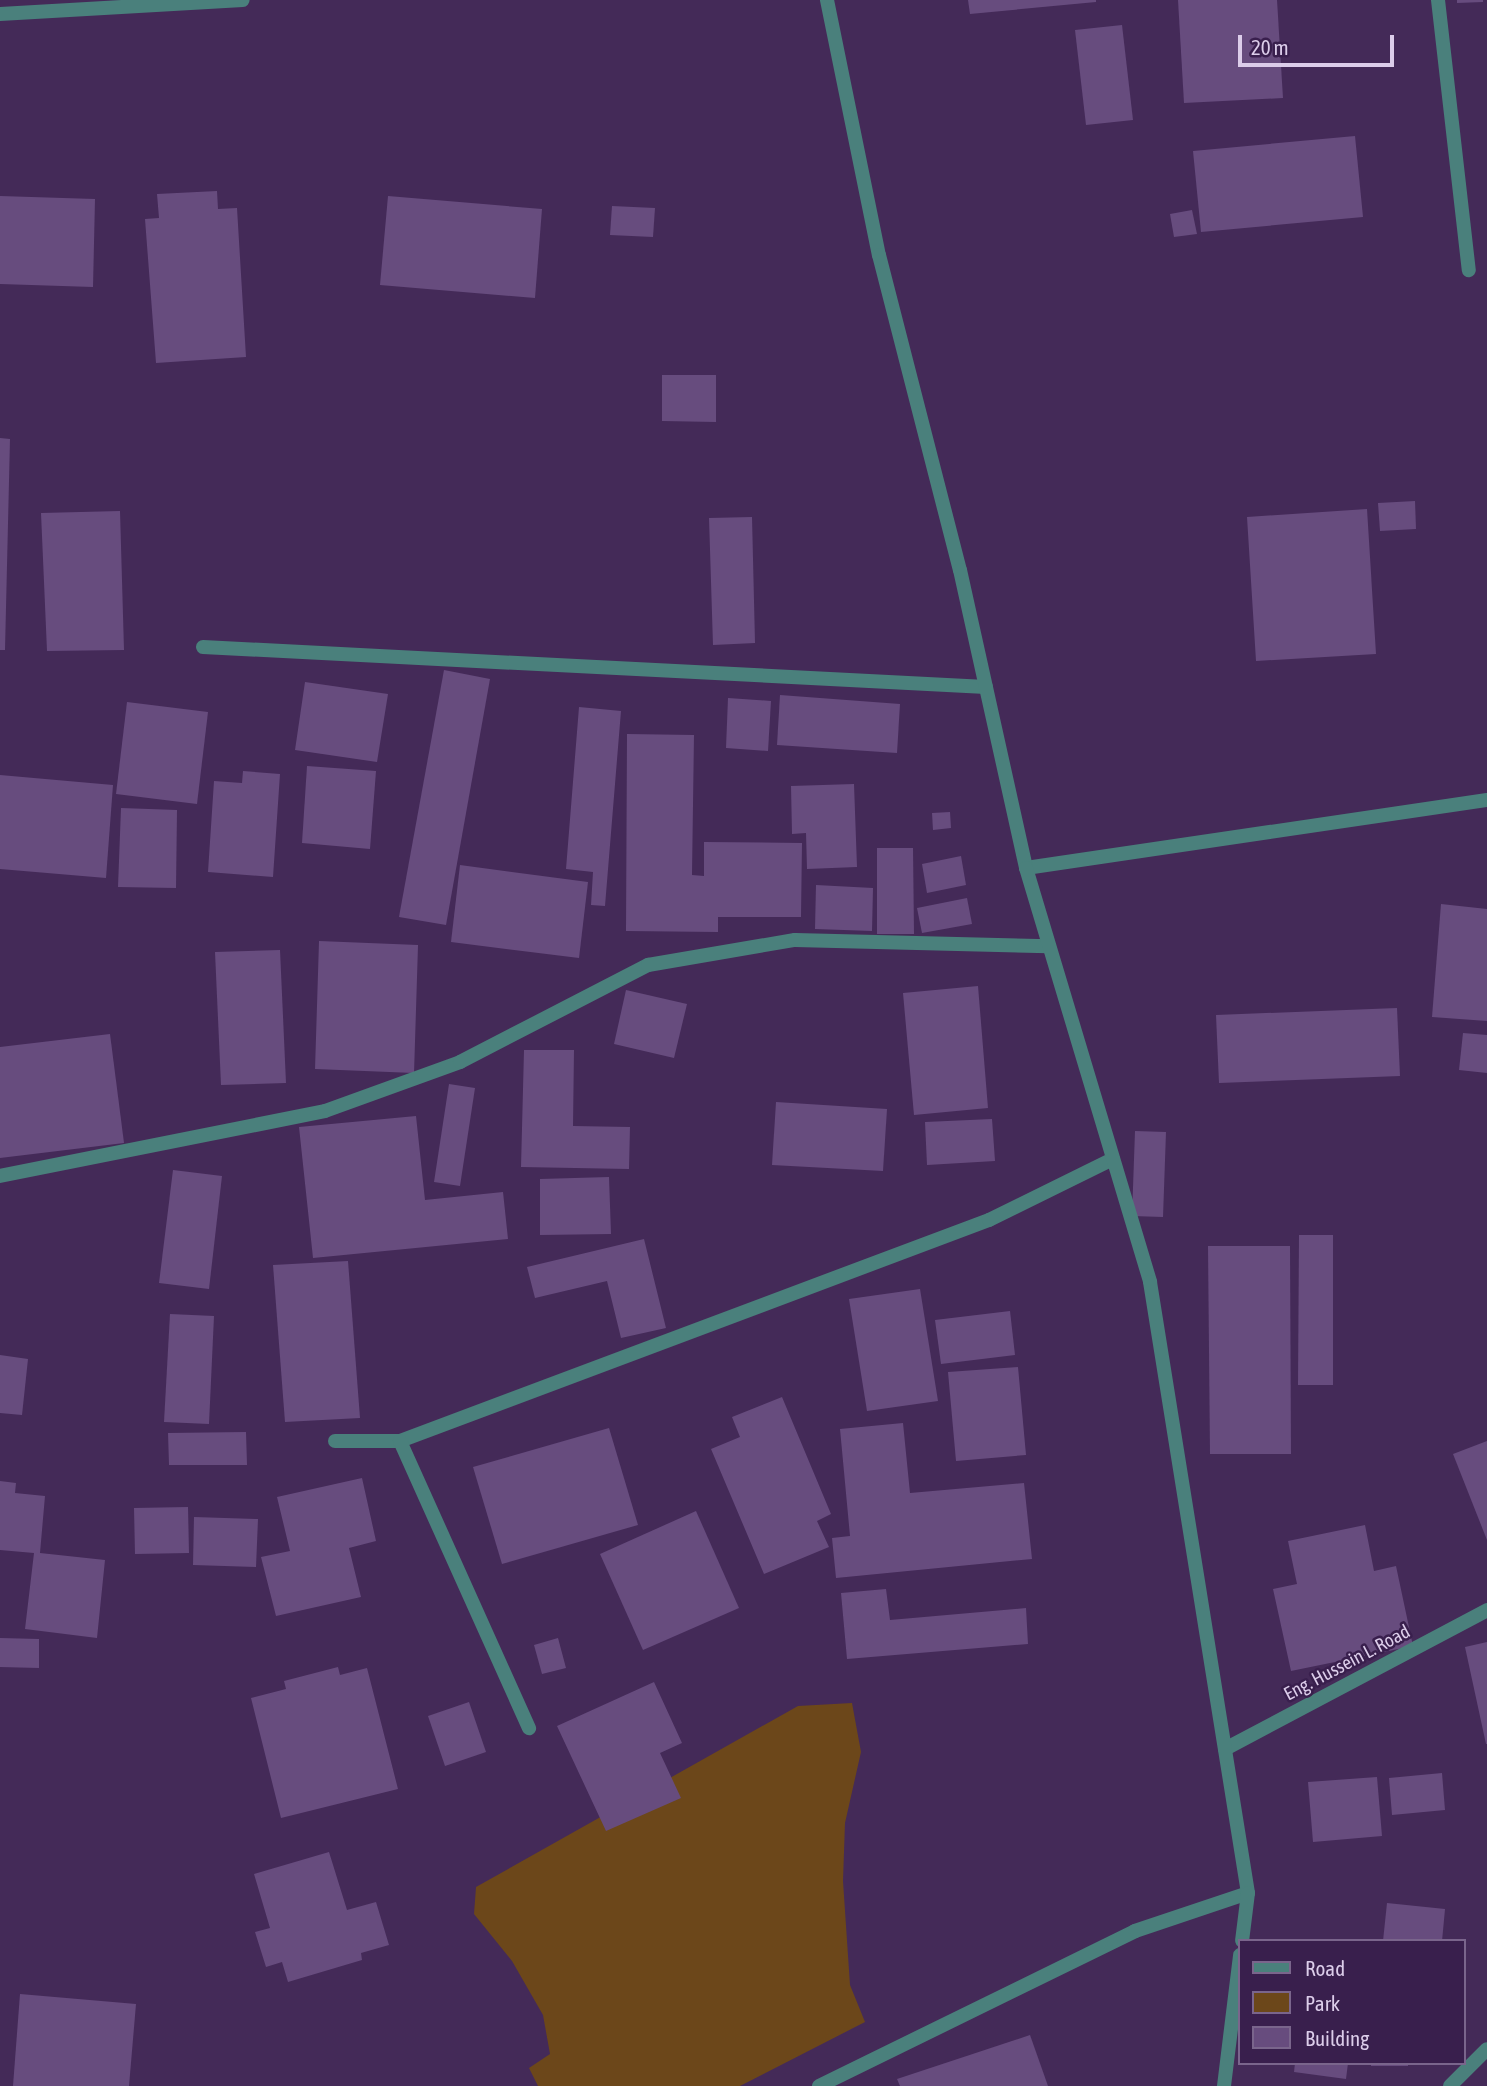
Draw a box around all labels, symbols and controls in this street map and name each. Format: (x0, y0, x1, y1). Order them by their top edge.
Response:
scale bar (1242, 21, 1398, 65)
text: 20 m (1251, 35, 1289, 59)
street label: Eng. Hussein L. Road (1280, 1620, 1414, 1706)
legend (1238, 1939, 1466, 2065)
text: Road (1305, 1956, 1345, 1980)
text: Park (1305, 1991, 1340, 2015)
text: Building (1305, 2026, 1369, 2050)

